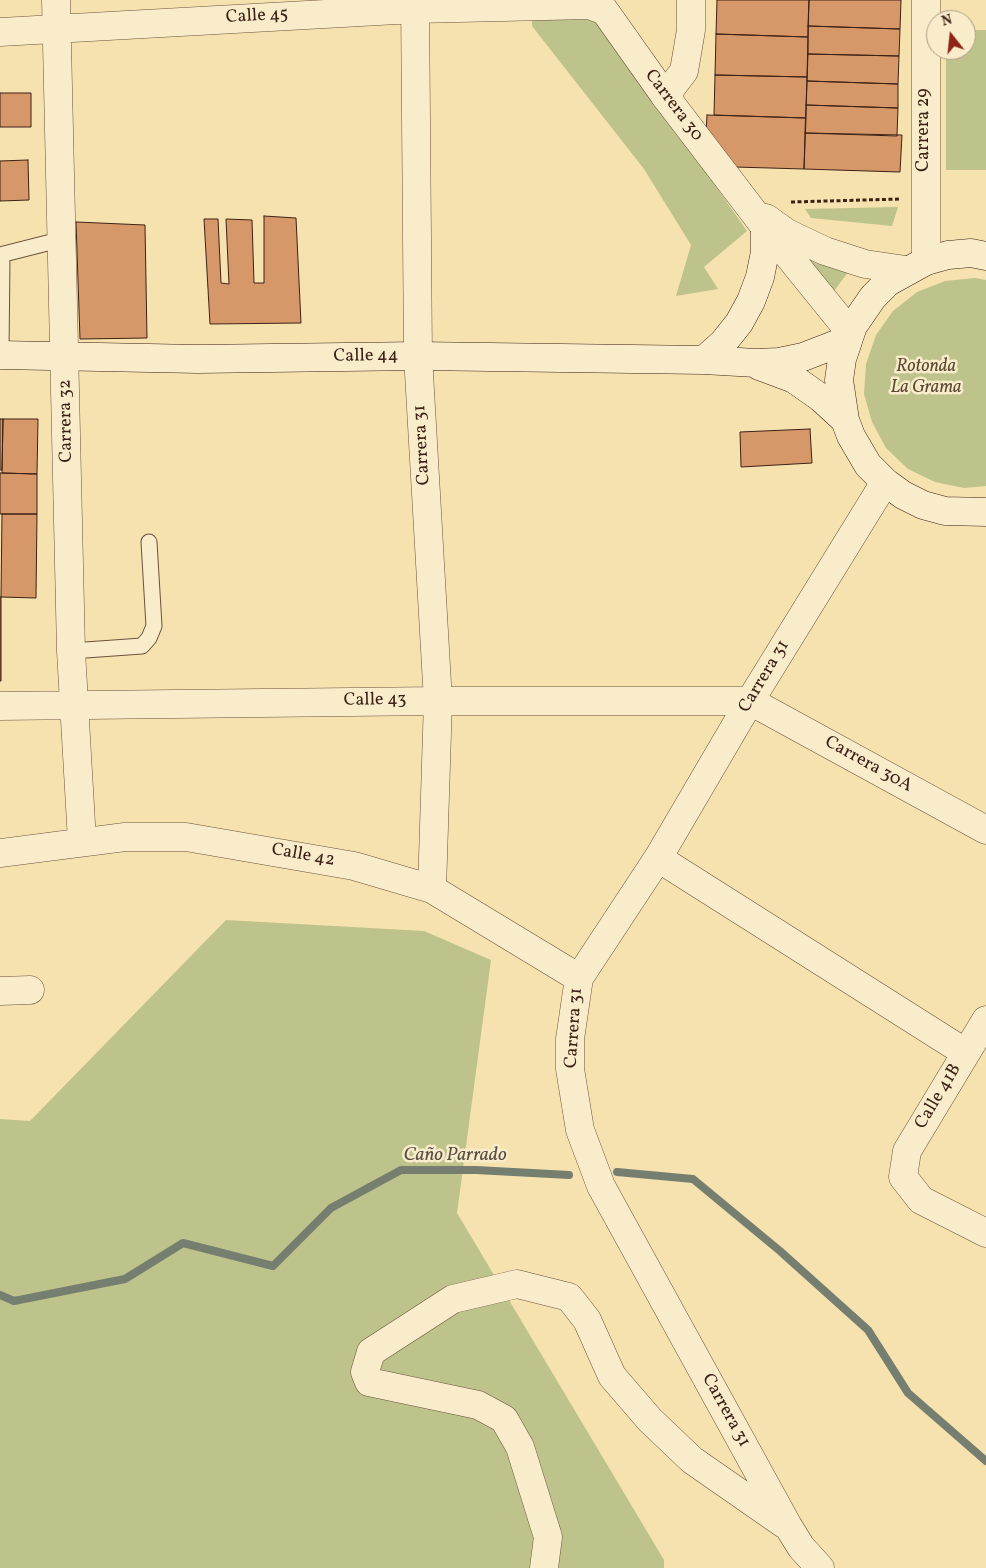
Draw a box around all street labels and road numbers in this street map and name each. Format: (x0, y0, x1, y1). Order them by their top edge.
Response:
street label: Calle 45 (225, 5, 289, 29)
street label: Carrera 30 (639, 66, 707, 146)
street label: Carrera 29 (914, 88, 936, 172)
street label: Calle 44 (333, 346, 399, 368)
street label: Carrera 32 (55, 379, 79, 463)
street label: Carrera 31 (410, 404, 436, 486)
street label: Carrera 31 (735, 637, 795, 717)
street label: Calle 43 (343, 690, 407, 712)
street label: Carrera 30A (820, 732, 916, 798)
street label: Calle 42 (270, 840, 336, 872)
street label: Carrera 31 (561, 987, 589, 1069)
street label: Calle 41B (911, 1060, 967, 1134)
street label: Carrera 31 (696, 1370, 754, 1452)

